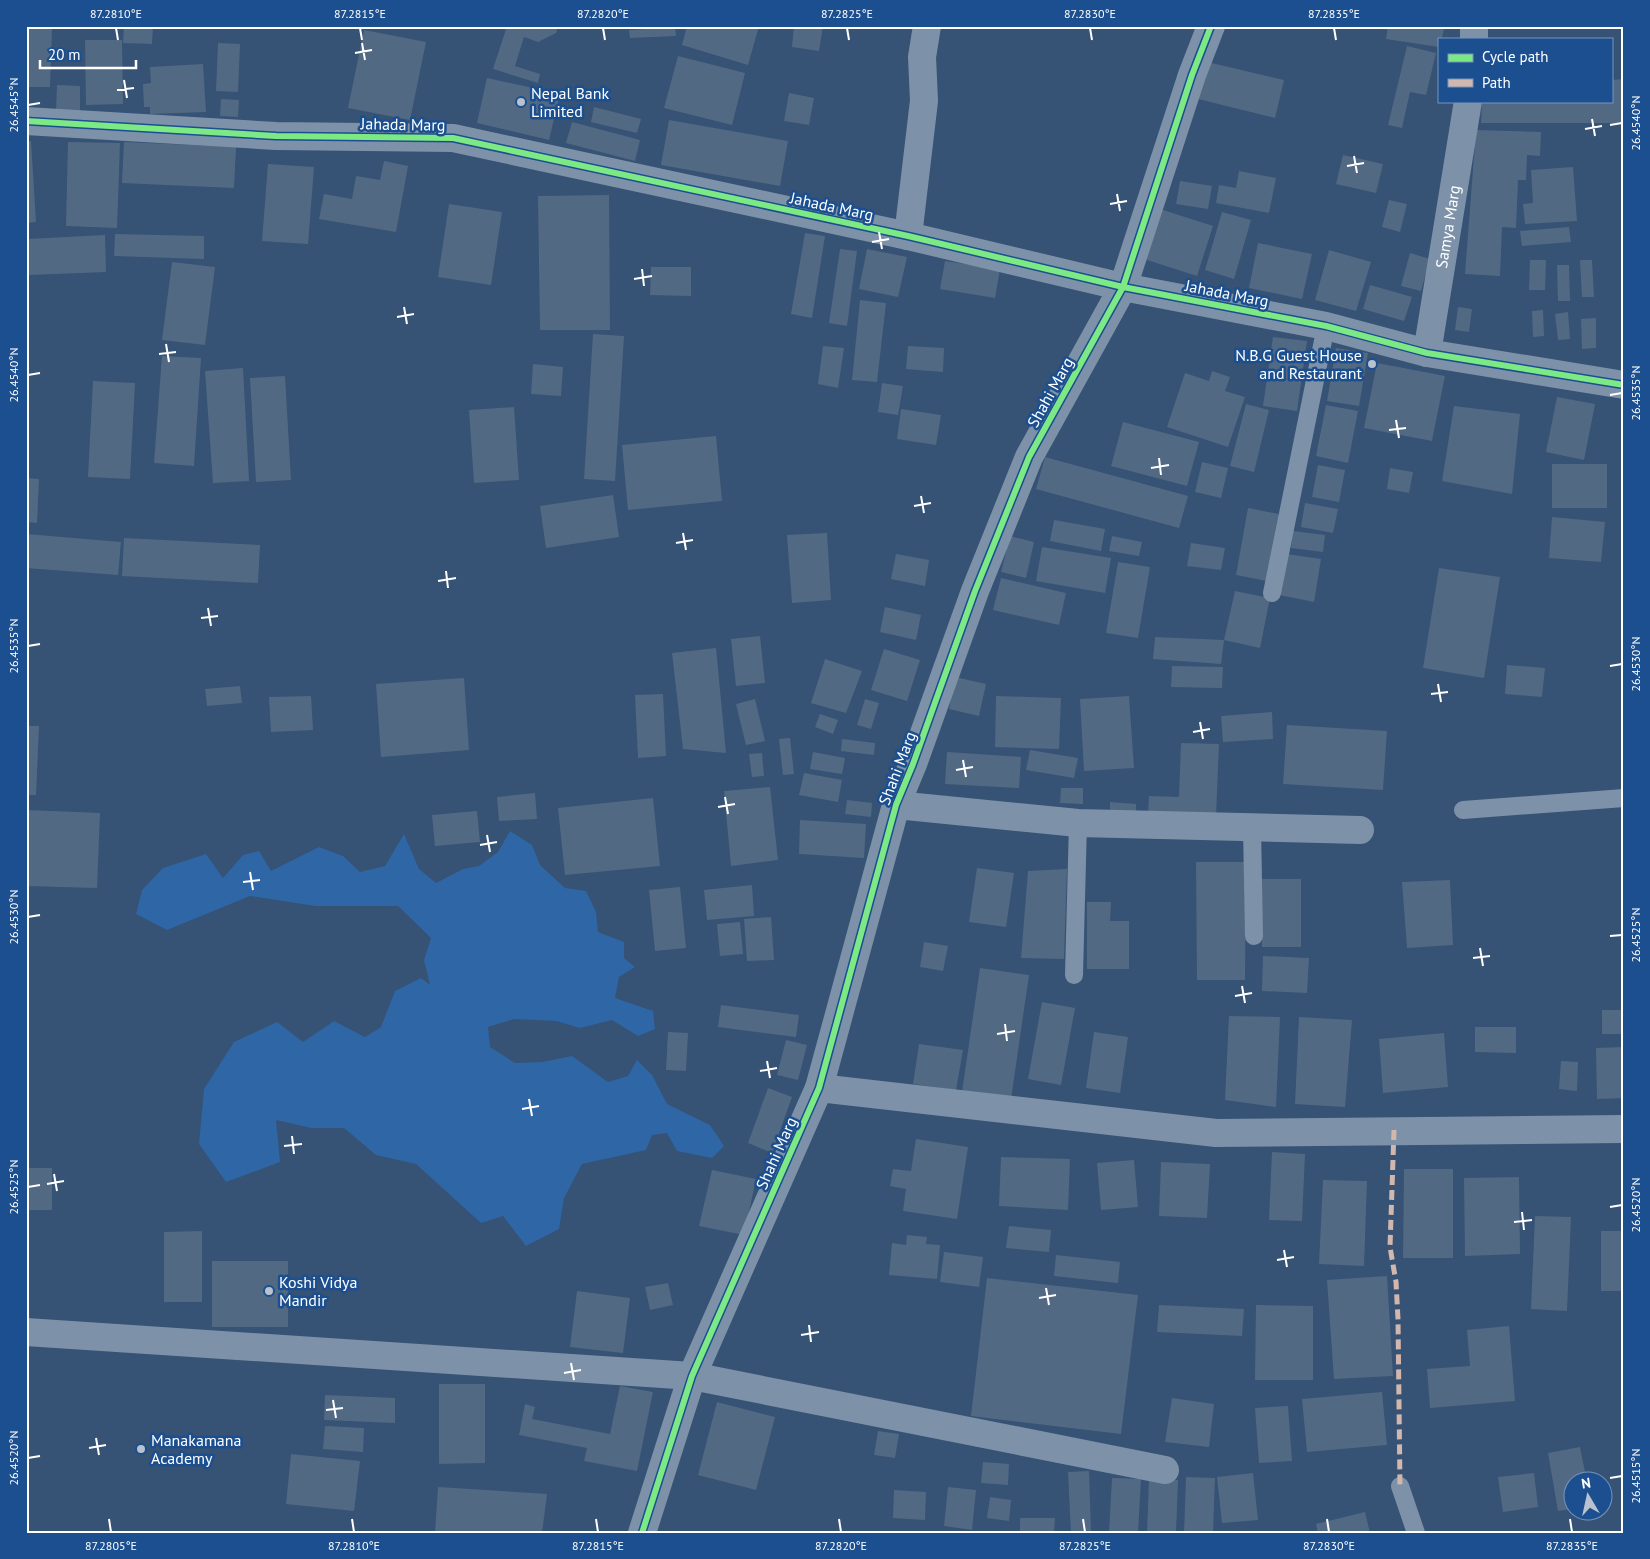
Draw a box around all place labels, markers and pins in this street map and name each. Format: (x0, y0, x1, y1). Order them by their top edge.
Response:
place label: Nepal Bank Limited (531, 83, 609, 121)
marker: Nepal Bank Limited (515, 96, 527, 108)
place label: N.B.G Guest House and Restaurant (1235, 345, 1363, 383)
marker: N.B.G Guest House and Restaurant (1366, 358, 1378, 370)
place label: Koshi Vidya Mandir (279, 1272, 358, 1310)
marker: Koshi Vidya Mandir (263, 1285, 275, 1297)
place label: Manakamana Academy (151, 1430, 242, 1468)
marker: Manakamana Academy (135, 1443, 147, 1455)

